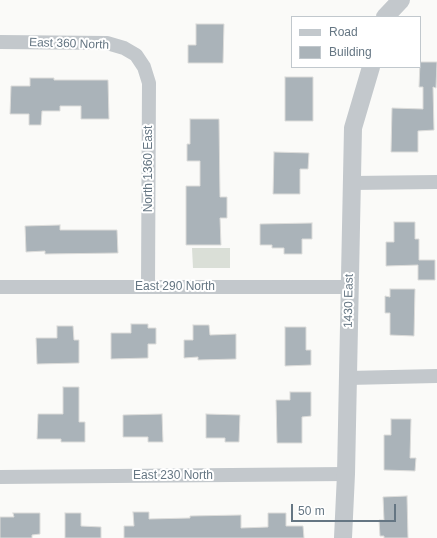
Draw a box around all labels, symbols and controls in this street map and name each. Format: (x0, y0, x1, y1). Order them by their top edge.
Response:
legend (291, 16, 421, 68)
text: Road (329, 25, 358, 39)
street label: East 360 North (29, 35, 109, 53)
text: Building (329, 45, 372, 59)
street label: North 1360 East (142, 126, 156, 212)
street label: 1430 East (341, 274, 357, 328)
street label: East 290 North (135, 280, 215, 294)
street label: East 230 North (133, 469, 213, 483)
scale bar (293, 496, 398, 522)
text: 50 m (298, 504, 325, 518)

